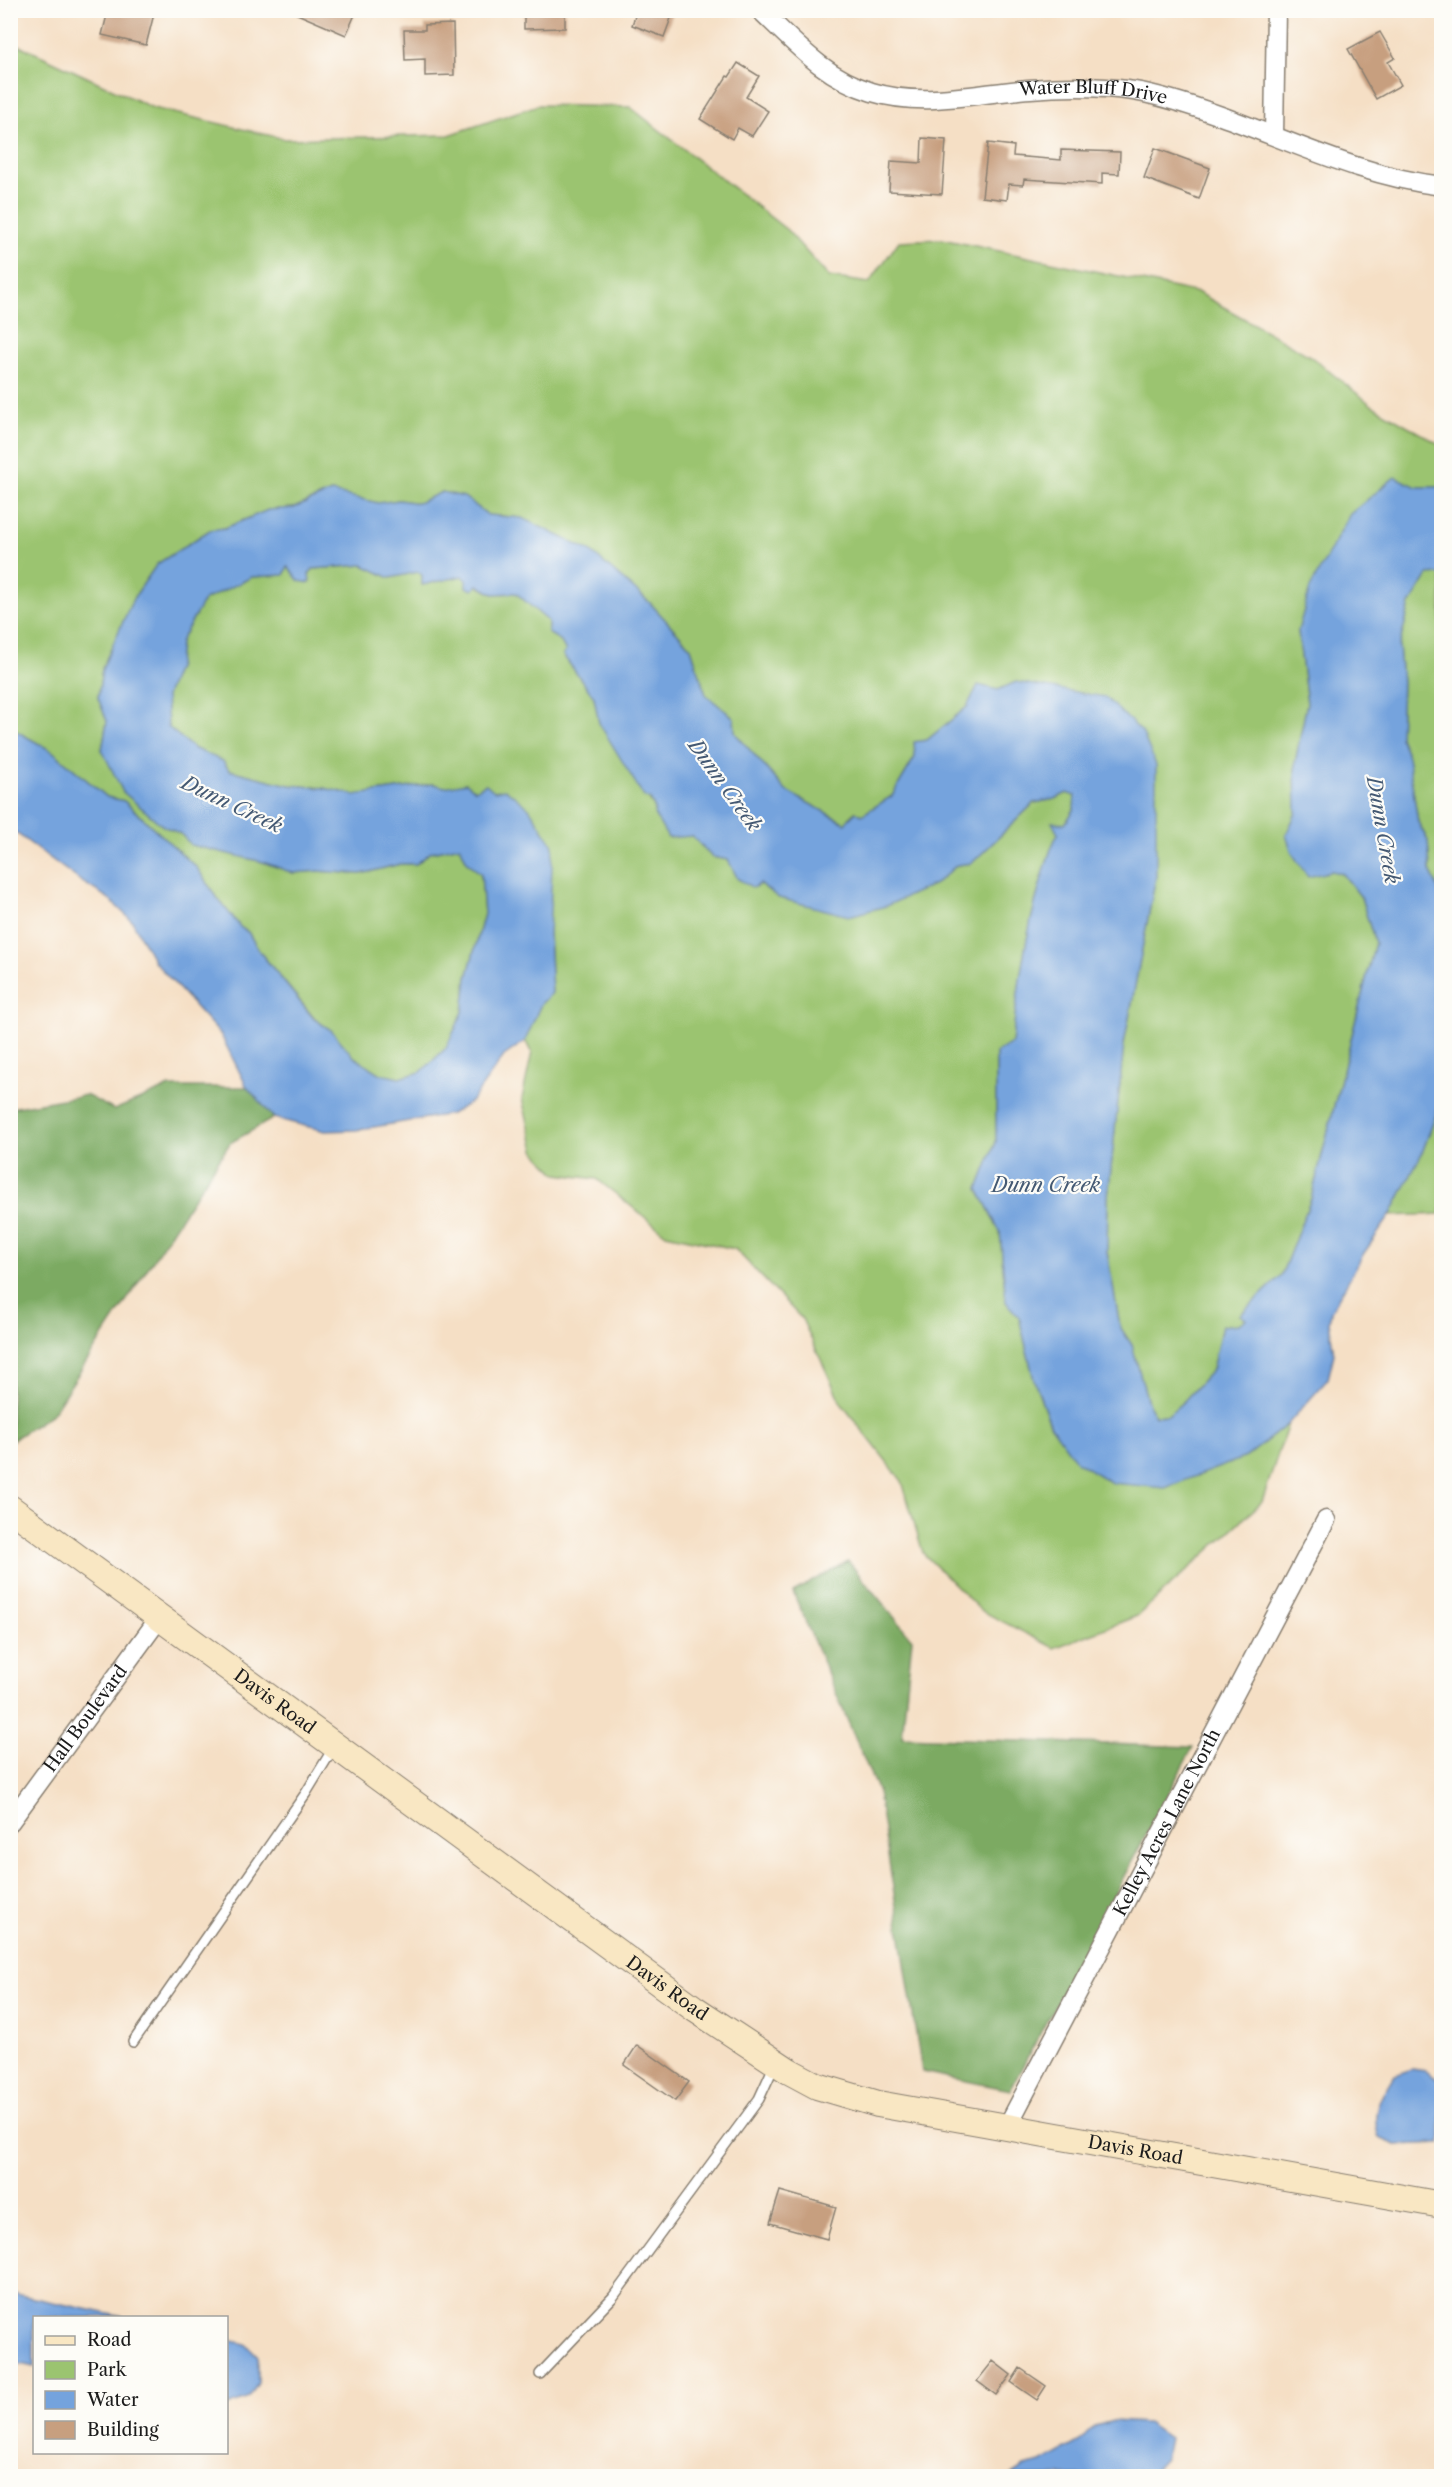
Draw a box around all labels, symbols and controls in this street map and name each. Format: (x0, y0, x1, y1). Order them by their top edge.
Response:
street label: Water Bluff Drive (1017, 76, 1170, 109)
water label: Dunn Creek (682, 732, 767, 836)
water label: Dunn Creek (176, 769, 287, 838)
water label: Dunn Creek (1361, 773, 1404, 886)
water label: Dunn Creek (990, 1173, 1101, 1197)
street label: Hall Boulevard (39, 1661, 132, 1777)
street label: Davis Road (229, 1664, 320, 1739)
street label: Kelley Acres Lane North (1109, 1725, 1225, 1920)
street label: Davis Road (622, 1951, 712, 2026)
street label: Davis Road (1086, 2131, 1185, 2169)
legend (33, 2316, 228, 2454)
text: Road (87, 2329, 132, 2351)
text: Park (87, 2359, 128, 2381)
text: Water (86, 2389, 139, 2411)
text: Building (87, 2419, 159, 2441)

